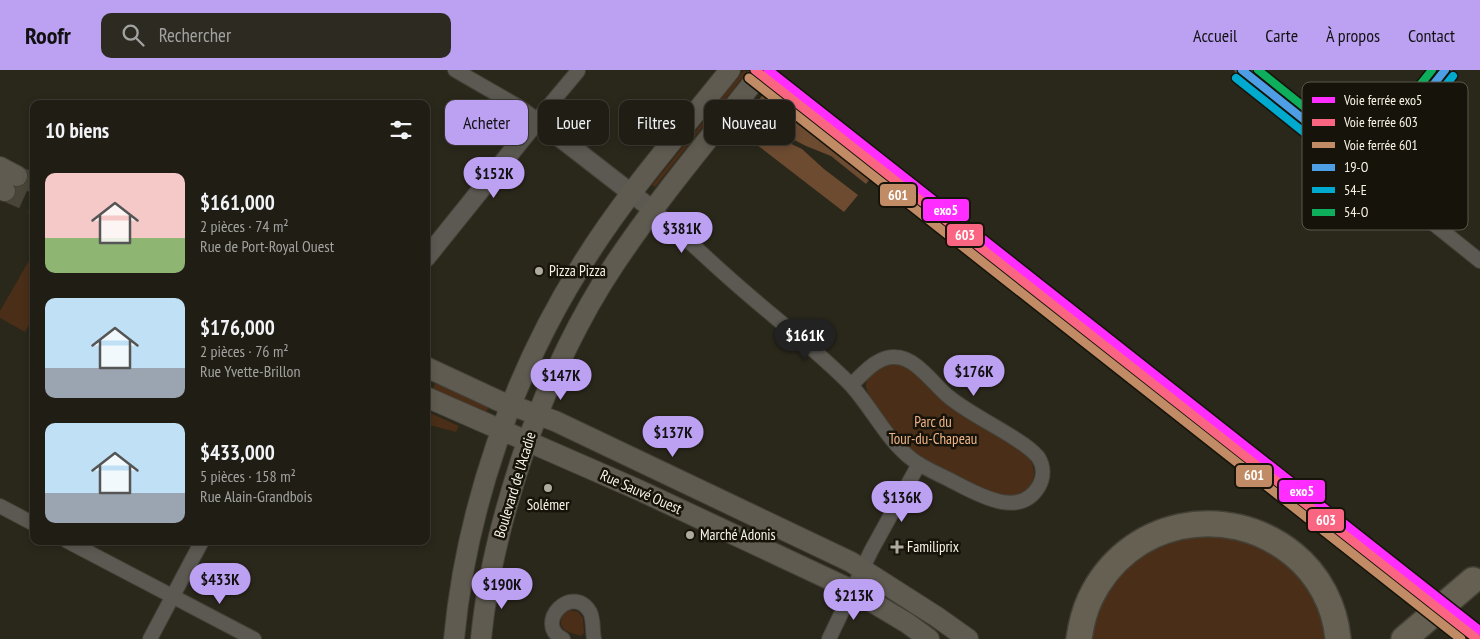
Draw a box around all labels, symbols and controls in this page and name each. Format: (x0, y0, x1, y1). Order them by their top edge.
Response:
search box (101, 13, 451, 58)
text: Roofr (25, 20, 71, 51)
icon: search (119, 21, 147, 49)
text: Rechercher (159, 23, 231, 47)
text: Accueil (1193, 24, 1237, 47)
text: Carte (1265, 24, 1298, 47)
text: À propos (1326, 24, 1380, 47)
text: Contact (1408, 24, 1455, 47)
legend (1302, 82, 1468, 230)
text: Voie ferrée exo5 (1343, 91, 1422, 109)
chip: Acheter (445, 100, 528, 145)
chip: Louer (538, 100, 609, 145)
chip: Filtres (619, 100, 694, 145)
chip: Nouveau (704, 100, 795, 145)
text: Voie ferrée 603 (1343, 113, 1418, 131)
icon: filters (387, 116, 415, 144)
text: 10 biens (45, 117, 109, 144)
text: Voie ferrée 601 (1343, 136, 1418, 154)
pin: $152K (459, 156, 529, 199)
text: 19-O (1344, 158, 1369, 176)
text: $152K (475, 163, 513, 183)
text: 54-E (1344, 181, 1367, 199)
line badge: 601 (879, 183, 917, 207)
text: 601 (888, 186, 908, 204)
text: $161,000 (200, 189, 275, 216)
icon: home (85, 193, 145, 253)
line badge: exo5 (922, 198, 970, 222)
text: exo5 (934, 201, 958, 219)
text: 54-O (1344, 203, 1369, 221)
pin: $381K (647, 212, 717, 254)
text: 2 pièces · 74 m² (200, 216, 289, 236)
text: $381K (663, 218, 701, 238)
line badge: 603 (946, 223, 984, 247)
text: 603 (955, 226, 975, 244)
text: Rue de Port-Royal Ouest (200, 236, 334, 256)
place label: Pizza Pizza (549, 261, 606, 280)
marker: Pizza Pizza (533, 265, 545, 277)
text: $176,000 (200, 314, 275, 341)
icon: home (85, 318, 145, 378)
pin: $161K (770, 318, 840, 361)
text: $161K (786, 325, 824, 345)
text: 2 pièces · 76 m² (200, 341, 289, 361)
pin: $176K (939, 354, 1009, 397)
pin: $147K (526, 358, 596, 401)
text: Rue Yvette-Brillon (200, 361, 300, 381)
text: $176K (955, 361, 993, 381)
text: $147K (542, 365, 580, 385)
park label: Parc du Tour-du-Chapeau (889, 412, 977, 448)
pin: $137K (638, 416, 708, 458)
text: $137K (654, 422, 692, 442)
street label: Boulevard de l'Acadie (489, 430, 540, 540)
text: $433,000 (200, 439, 275, 466)
icon: home (85, 443, 145, 503)
line badge: 601 (1235, 464, 1273, 488)
street label: Rue Sauvé Ouest (597, 465, 685, 518)
text: 5 pièces · 158 m² (200, 466, 296, 486)
text: 601 (1244, 466, 1264, 484)
line badge: exo5 (1278, 479, 1326, 503)
pin: $136K (867, 480, 937, 523)
marker: Solémer (542, 482, 554, 494)
text: exo5 (1290, 482, 1314, 500)
text: Rue Alain-Grandbois (200, 486, 312, 506)
text: $136K (883, 487, 921, 507)
place label: Solémer (527, 495, 570, 514)
line badge: 603 (1307, 508, 1345, 532)
text: 603 (1316, 511, 1336, 529)
place label: Marché Adonis (700, 525, 776, 544)
marker: Marché Adonis (684, 529, 696, 541)
place label: Familiprix (907, 537, 959, 556)
marker: Familiprix (891, 541, 903, 553)
pin: $433K (185, 562, 255, 605)
pin: $190K (467, 568, 537, 610)
text: $433K (201, 569, 239, 589)
text: $190K (483, 574, 521, 594)
pin: $213K (819, 578, 889, 621)
text: $213K (835, 585, 873, 605)

